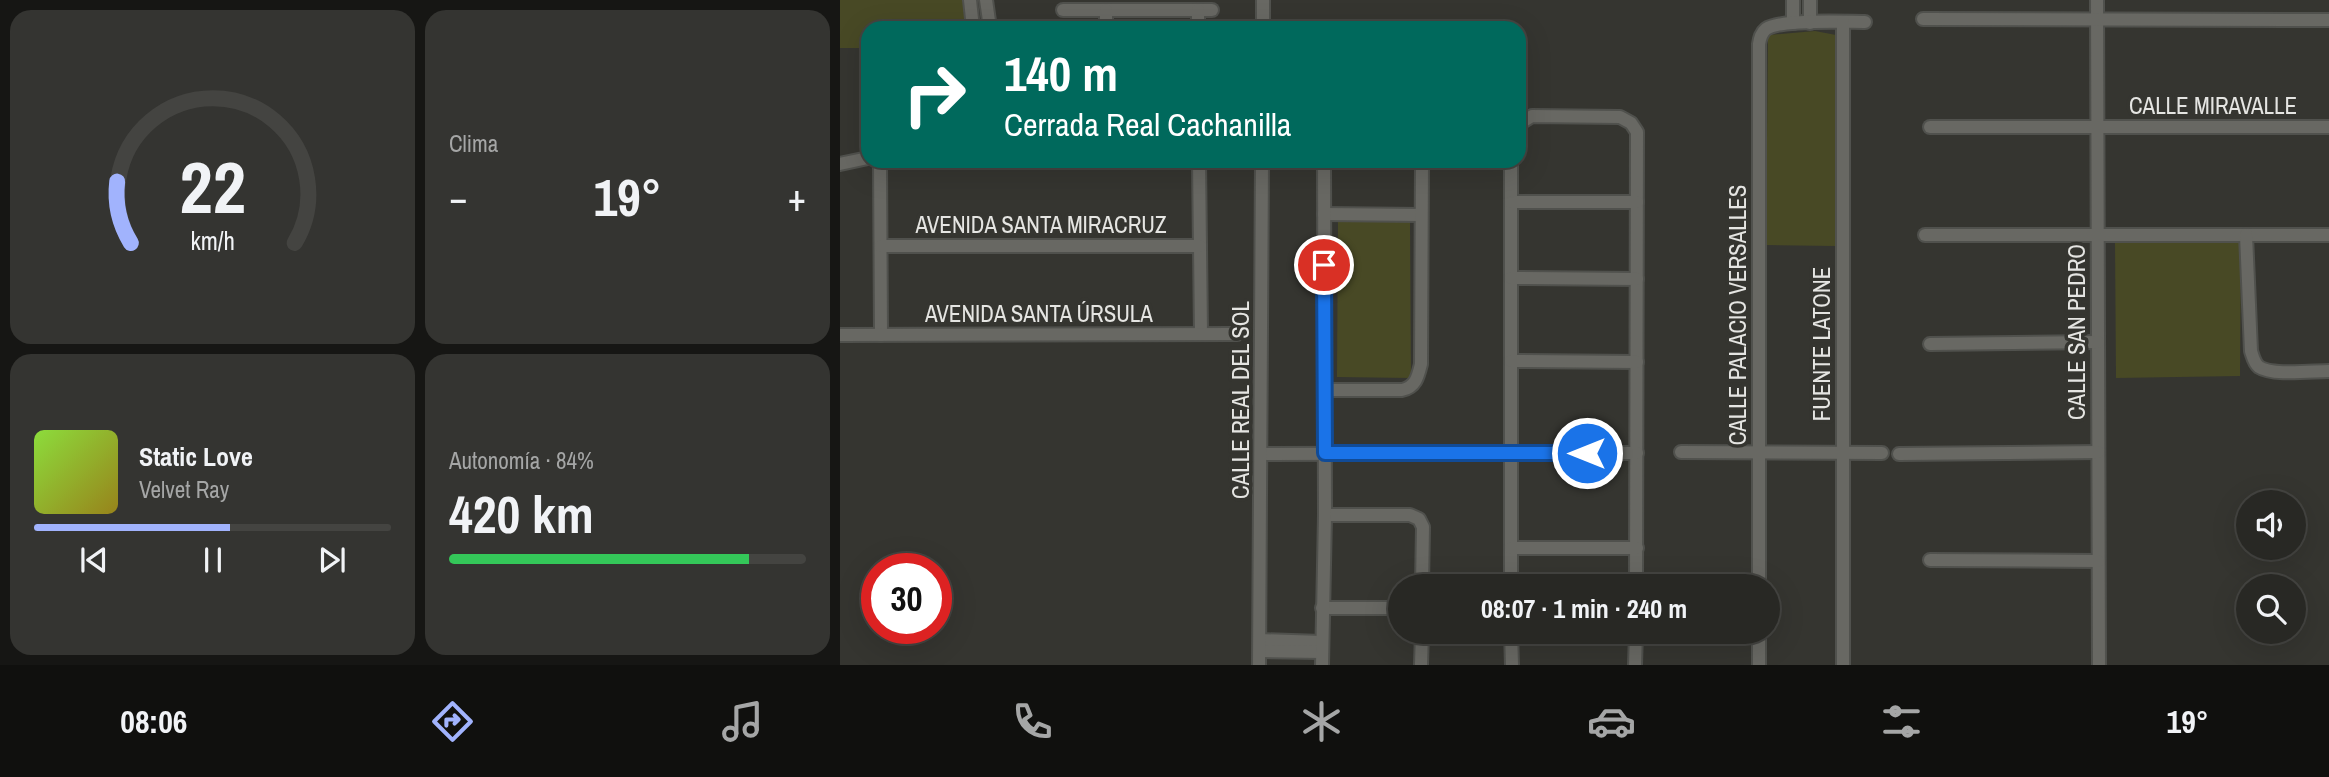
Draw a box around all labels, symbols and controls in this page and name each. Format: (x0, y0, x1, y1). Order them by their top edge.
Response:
text: 140 m (1004, 40, 1118, 106)
icon: right (889, 49, 980, 140)
street label: CALLE MIRAVALLE (2129, 90, 2297, 121)
text: Cerrada Real Cachanilla (1004, 103, 1291, 146)
text: Clima (449, 128, 498, 159)
text: 22 (179, 138, 246, 236)
text: 19° (593, 162, 662, 232)
text: − (449, 172, 467, 223)
text: + (788, 172, 806, 223)
street label: CALLE PALACIO VERSALLES (1722, 185, 1753, 445)
street label: AVENIDA SANTA MIRACRUZ (915, 209, 1167, 240)
text: km/h (190, 224, 235, 258)
pin (1294, 235, 1354, 295)
street label: CALLE SAN PEDRO (2061, 244, 2092, 420)
icon: arrive (1305, 246, 1343, 284)
street label: FUENTE LATONE (1806, 267, 1837, 421)
street label: AVENIDA SANTA ÚRSULA (924, 298, 1153, 329)
street label: CALLE REAL DEL SOL (1225, 301, 1256, 499)
position arrow (1550, 416, 1624, 490)
text: Static Love (139, 439, 253, 474)
text: Autonomía · 84% (449, 445, 594, 476)
text: Velvet Ray (139, 474, 229, 505)
text: 420 km (449, 479, 594, 549)
map controls (2236, 490, 2306, 644)
button: sound (2236, 490, 2306, 560)
icon: previous (75, 541, 113, 579)
icon: pause (194, 541, 232, 579)
icon: next (313, 541, 351, 579)
speed limit sign: 30 (861, 553, 952, 644)
button: search (2236, 574, 2306, 644)
text: 08:07 · 1 min · 240 m (1481, 591, 1687, 626)
icon: directions (428, 697, 477, 746)
icon: music (718, 697, 767, 746)
icon: phone (1008, 697, 1057, 746)
icon: climate (1297, 697, 1346, 746)
icon: car (1587, 697, 1636, 746)
icon: filters (1877, 697, 1926, 746)
text: 08:06 (120, 700, 187, 743)
text: 19° (2167, 700, 2209, 743)

